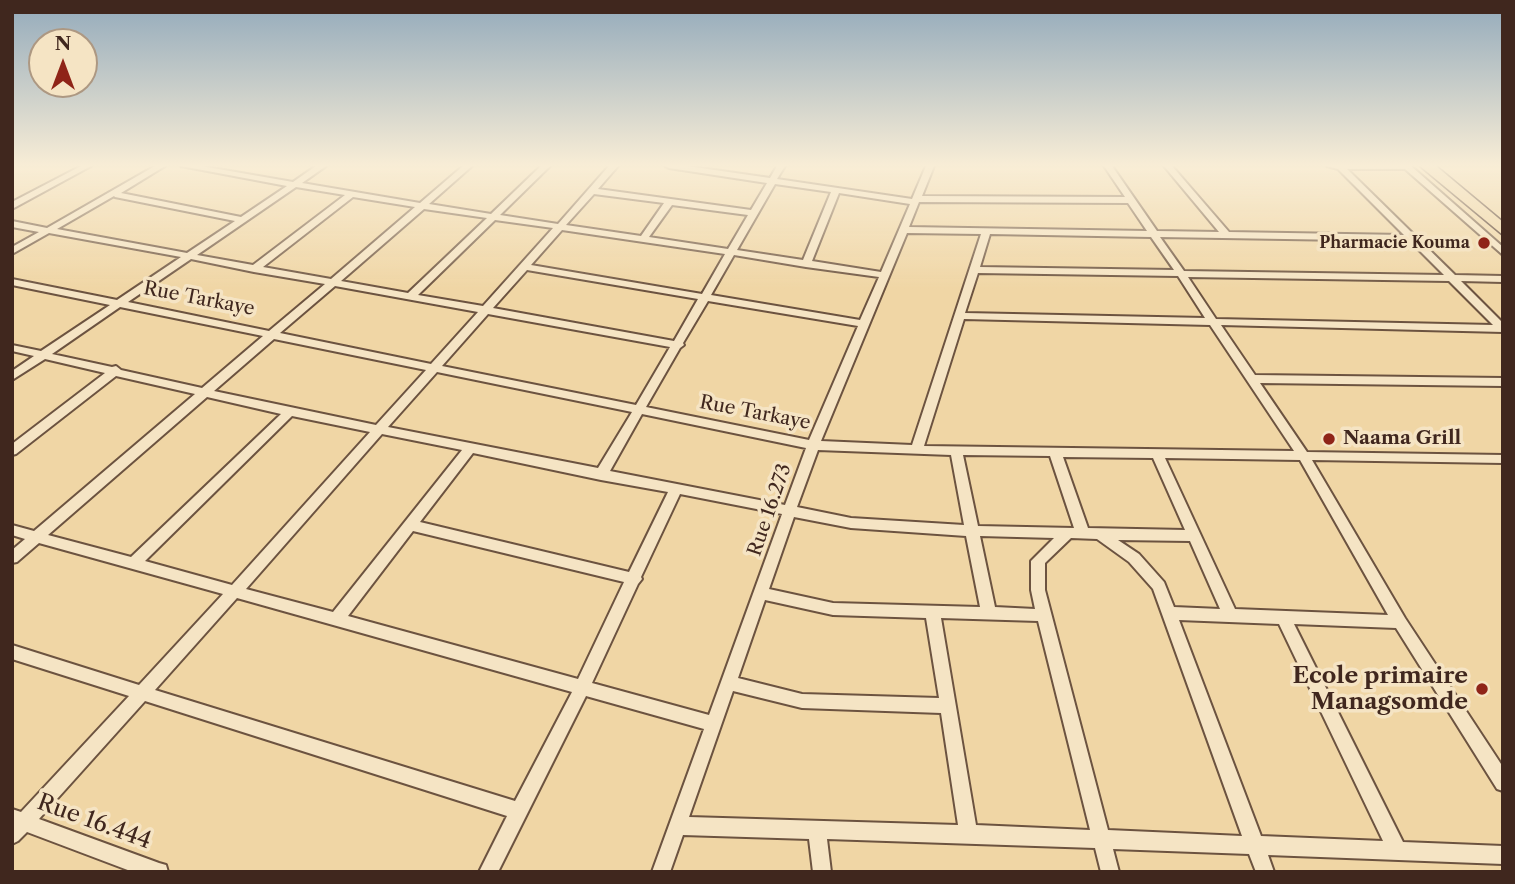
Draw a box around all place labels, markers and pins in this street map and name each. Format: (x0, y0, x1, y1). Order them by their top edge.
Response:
place label: Pharmacie Kouma (1319, 233, 1470, 253)
marker: Pharmacie Kouma (1476, 235, 1492, 251)
place label: Naama Grill (1343, 428, 1461, 450)
marker: Naama Grill (1321, 431, 1337, 447)
place label: Ecole primaire Managsomde (1292, 662, 1468, 716)
marker: Ecole primaire Managsomde (1474, 681, 1490, 697)

